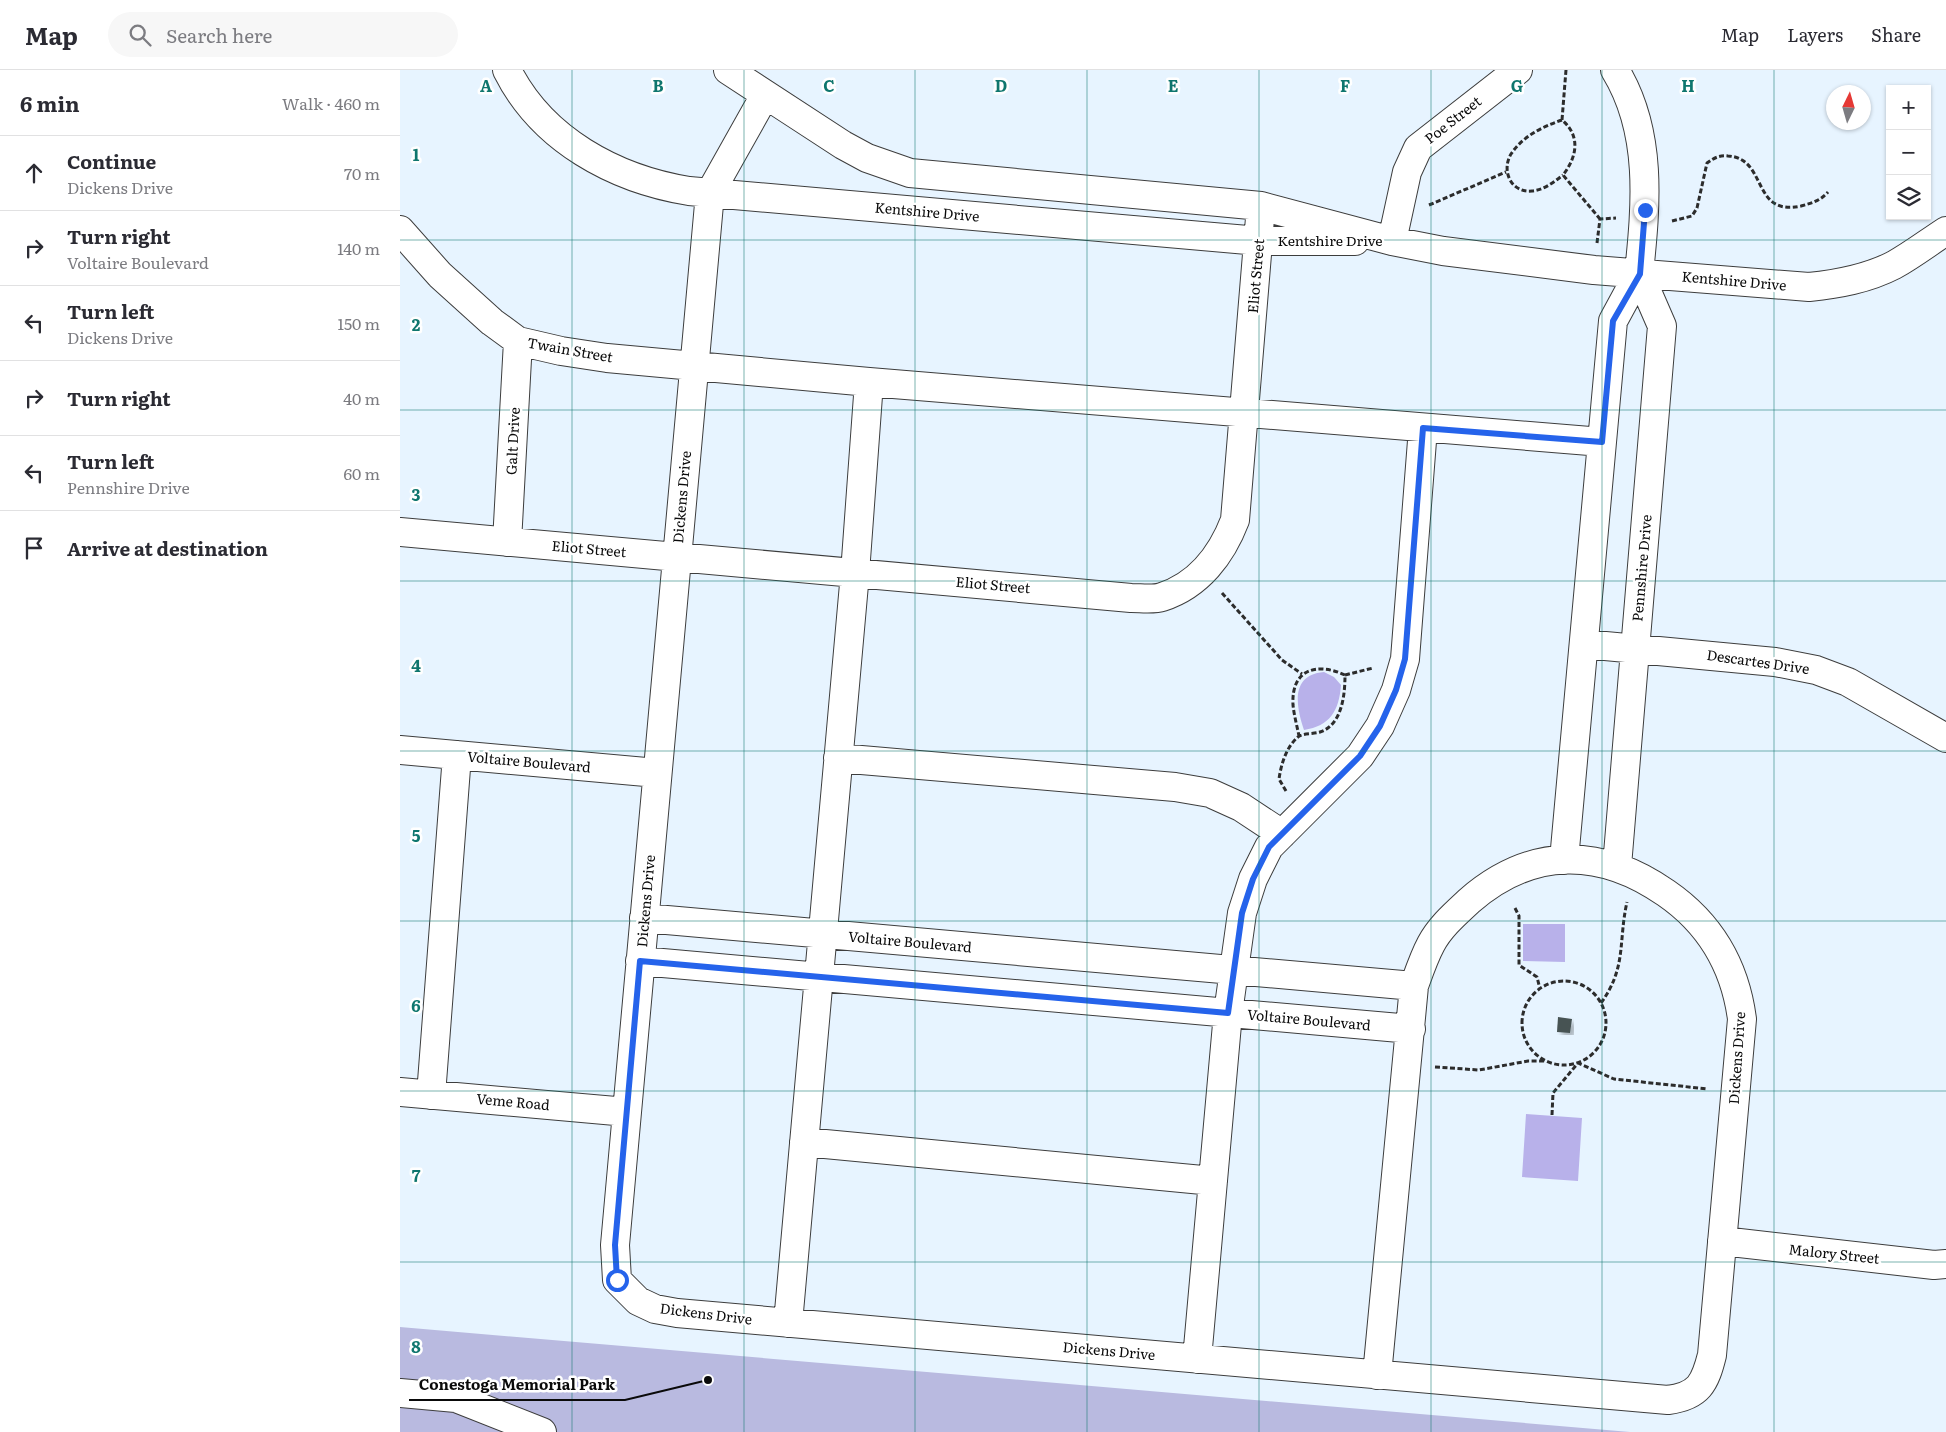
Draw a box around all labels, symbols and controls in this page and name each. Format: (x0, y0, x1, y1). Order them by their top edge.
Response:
search box (108, 12, 458, 57)
text: Map (25, 17, 78, 52)
icon: search (126, 21, 154, 49)
text: Search here (166, 21, 272, 49)
text: Map (1721, 21, 1759, 48)
text: Layers (1787, 21, 1843, 48)
text: Share (1871, 21, 1921, 48)
text: A (480, 73, 492, 97)
text: B (652, 73, 664, 97)
text: C (823, 73, 835, 97)
text: D (995, 73, 1007, 97)
text: E (1168, 73, 1179, 97)
text: F (1340, 73, 1350, 97)
text: G (1511, 73, 1523, 97)
text: H (1681, 73, 1695, 97)
north arrow (1826, 85, 1871, 130)
map controls (1886, 85, 1931, 220)
button: + (1886, 85, 1931, 130)
text: 6 min (20, 87, 80, 118)
text: Walk · 460 m (282, 91, 380, 115)
street label: Poe Street (1420, 91, 1485, 148)
button: − (1886, 130, 1931, 175)
text: 1 (413, 142, 420, 166)
text: Continue (67, 147, 156, 175)
icon: ahead (20, 159, 48, 187)
text: 70 m (344, 161, 380, 185)
text: Dickens Drive (67, 175, 173, 199)
button: layers (1886, 175, 1931, 220)
street label: Kentshire Drive (874, 196, 980, 226)
route end (1634, 199, 1657, 222)
text: Turn right (67, 222, 171, 250)
street label: Kentshire Drive (1277, 230, 1383, 250)
icon: right (20, 234, 48, 262)
text: 140 m (337, 236, 380, 260)
street label: Eliot Street (1242, 237, 1268, 314)
text: Voltaire Boulevard (67, 250, 209, 274)
street label: Kentshire Drive (1681, 265, 1787, 295)
text: Turn left (67, 297, 154, 325)
icon: left (20, 309, 48, 337)
text: 150 m (337, 311, 380, 335)
text: 2 (412, 312, 421, 336)
text: Dickens Drive (67, 325, 173, 349)
street label: Twain Street (526, 332, 615, 366)
icon: right (20, 384, 48, 412)
text: Turn right (67, 384, 171, 412)
text: 40 m (343, 386, 380, 410)
street label: Galt Drive (500, 407, 524, 475)
text: Turn left (67, 447, 154, 475)
street label: Dickens Drive (667, 450, 695, 544)
icon: left (20, 459, 48, 487)
text: 60 m (343, 461, 380, 485)
text: Pennshire Drive (67, 475, 190, 499)
text: 3 (412, 482, 421, 506)
street label: Pennshire Drive (1626, 514, 1656, 622)
icon: arrive (20, 534, 48, 562)
text: Arrive at destination (67, 534, 268, 562)
street label: Eliot Street (551, 535, 628, 561)
street label: Eliot Street (955, 571, 1032, 597)
street label: Descartes Drive (1705, 644, 1811, 678)
text: 4 (411, 653, 421, 677)
street label: Voltaire Boulevard (466, 746, 592, 776)
text: 5 (412, 823, 421, 847)
street label: Dickens Drive (631, 854, 659, 948)
street label: Voltaire Boulevard (847, 926, 973, 956)
text: 6 (411, 993, 421, 1017)
street label: Voltaire Boulevard (1246, 1004, 1372, 1034)
street label: Dickens Drive (1723, 1011, 1749, 1105)
street label: Veme Road (476, 1088, 551, 1114)
text: 7 (412, 1163, 421, 1187)
street label: Malory Street (1788, 1238, 1881, 1268)
route start (606, 1269, 629, 1292)
street label: Dickens Drive (659, 1297, 753, 1329)
text: 8 (411, 1334, 421, 1358)
street label: Dickens Drive (1062, 1336, 1156, 1364)
callout: Conestoga Memorial Park (409, 1370, 625, 1400)
text: Conestoga Memorial Park (419, 1372, 616, 1395)

